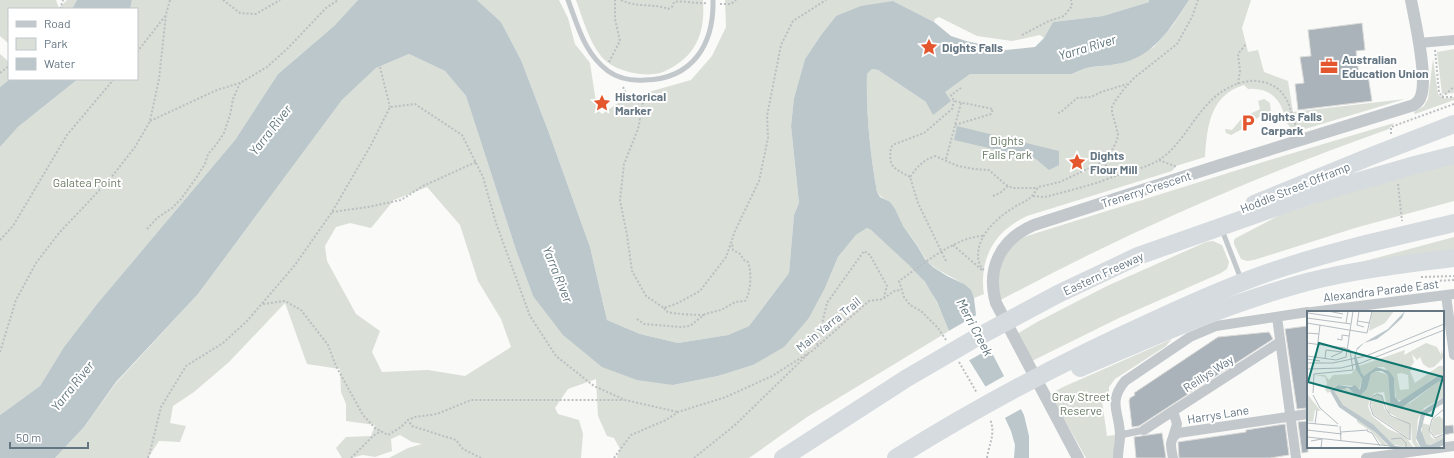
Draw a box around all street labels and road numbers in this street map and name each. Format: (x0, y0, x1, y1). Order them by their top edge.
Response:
street label: Hoddle Street Offramp (1238, 159, 1352, 215)
street label: Trenerry Crescent (1099, 168, 1193, 210)
street label: Eastern Freeway (1061, 248, 1146, 298)
street label: Alexandra Parade East (1322, 276, 1440, 304)
street label: Main Yarra Trail (793, 294, 863, 354)
street label: Reillys Way (1180, 351, 1236, 394)
street label: Harrys Lane (1186, 402, 1250, 426)

